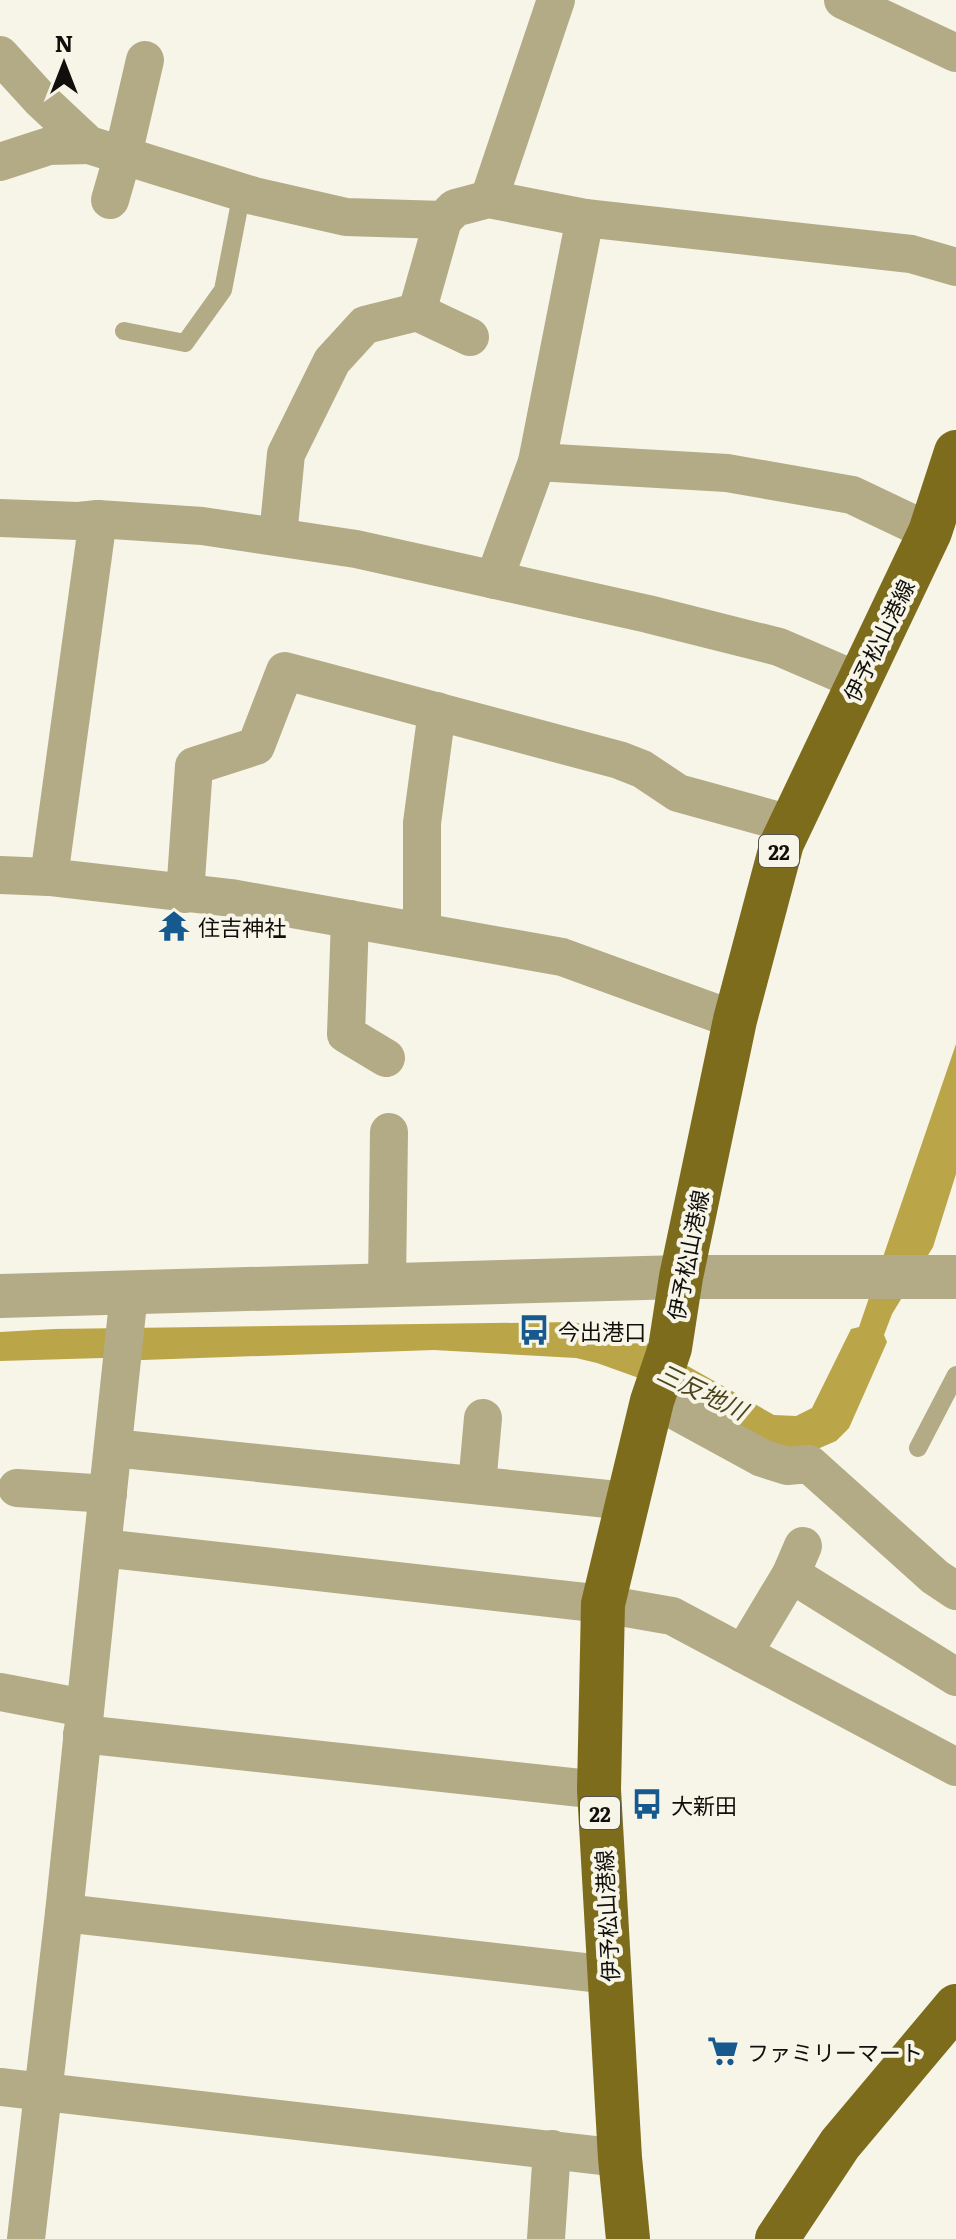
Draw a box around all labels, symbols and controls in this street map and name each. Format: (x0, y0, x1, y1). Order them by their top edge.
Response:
north arrow (24, 24, 104, 104)
text: N (55, 26, 73, 59)
street label: 伊予松山港線 (834, 573, 922, 707)
road number: 22 (759, 835, 799, 867)
temple icon: 住吉神社 (157, 909, 191, 943)
place label: 住吉神社 (198, 910, 286, 943)
street label: 伊予松山港線 (658, 1187, 716, 1323)
bus stop icon: 今出港口 (517, 1313, 551, 1347)
place label: 今出港口 (558, 1314, 646, 1347)
water label: 三反地川 (652, 1353, 757, 1428)
bus stop icon: 大新田 (630, 1787, 664, 1821)
place label: 大新田 (671, 1788, 737, 1821)
road number: 22 (580, 1797, 620, 1829)
street label: 伊予松山港線 (586, 1849, 626, 1983)
supermarket icon: ファミリーマート (706, 2034, 740, 2068)
place label: ファミリーマート (747, 2035, 923, 2068)

